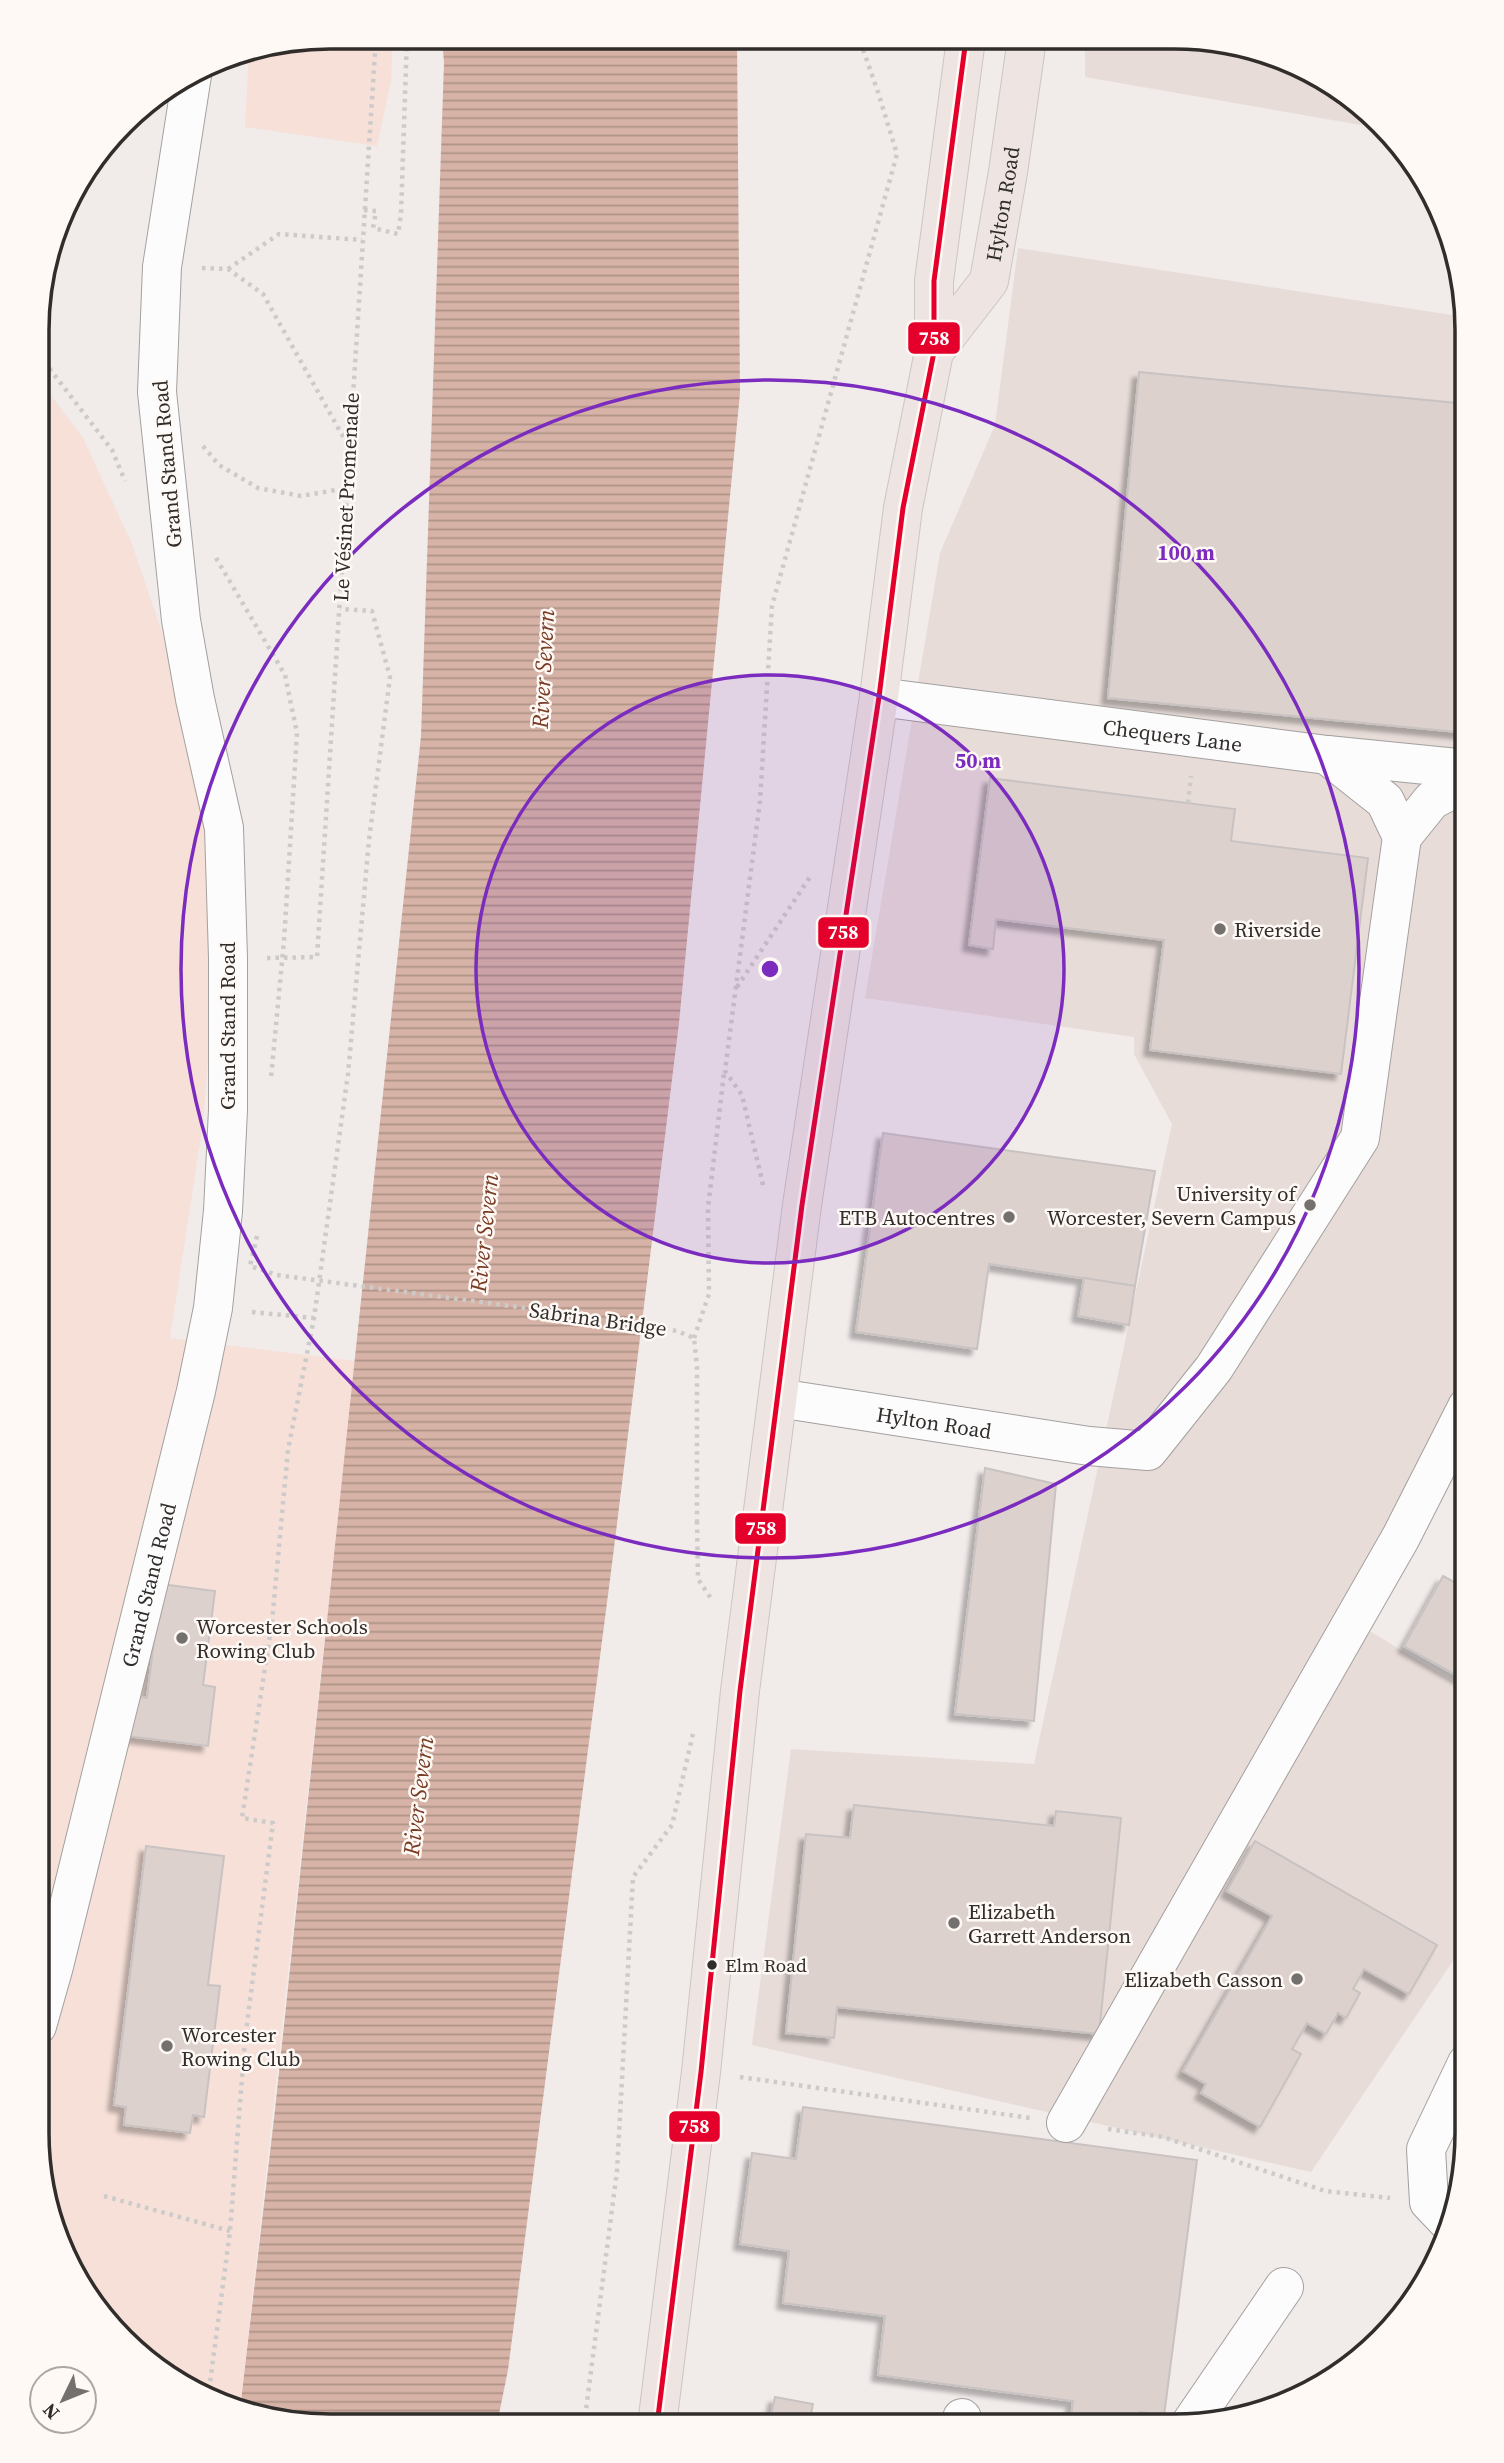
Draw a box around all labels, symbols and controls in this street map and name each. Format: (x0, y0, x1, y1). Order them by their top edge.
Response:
street label: Hylton Road (978, 145, 1026, 264)
line badge: 758 (907, 321, 961, 355)
text: 758 (919, 325, 949, 351)
street label: Grand Stand Road (145, 379, 189, 549)
street label: Le Vésinet Promenade (326, 392, 366, 602)
text: 100 m (1157, 538, 1215, 567)
water label: River Severn (524, 609, 562, 730)
street label: Chequers Lane (1101, 712, 1244, 758)
text: 50 m (955, 746, 1001, 775)
place label: Riverside (1234, 915, 1321, 944)
line badge: 758 (817, 916, 870, 949)
text: 758 (828, 919, 858, 945)
marker: Riverside (1212, 921, 1228, 937)
street label: Grand Stand Road (213, 942, 242, 1110)
centre of rings (758, 957, 782, 981)
water label: River Severn (462, 1172, 506, 1295)
place label: University of Worcester, Severn Campus (1047, 1179, 1298, 1232)
marker: University of Worcester, Severn Campus (1302, 1197, 1318, 1213)
place label: ETB Autocentres (839, 1203, 995, 1232)
marker: ETB Autocentres (1001, 1209, 1017, 1225)
street label: Sabrina Bridge (527, 1295, 669, 1343)
street label: Hylton Road (875, 1399, 994, 1445)
street label: Grand Stand Road (114, 1500, 182, 1670)
line badge: 758 (734, 1512, 787, 1545)
text: 758 (746, 1515, 776, 1541)
place label: Worcester Schools Rowing Club (196, 1612, 368, 1665)
marker: Worcester Schools Rowing Club (174, 1630, 190, 1646)
water label: River Severn (395, 1735, 441, 1858)
place label: Elizabeth Garrett Anderson (968, 1897, 1132, 1950)
marker: Elizabeth Garrett Anderson (946, 1915, 962, 1931)
place label: Elm Road (725, 1952, 807, 1978)
marker: Elm Road (705, 1958, 719, 1972)
place label: Elizabeth Casson (1124, 1965, 1283, 1994)
marker: Elizabeth Casson (1289, 1971, 1305, 1987)
place label: Worcester Rowing Club (181, 2020, 300, 2073)
marker: Worcester Rowing Club (159, 2038, 175, 2054)
line badge: 758 (668, 2110, 721, 2143)
text: 758 (679, 2113, 709, 2139)
north arrow (28, 2365, 98, 2435)
text: N (36, 2398, 65, 2426)

